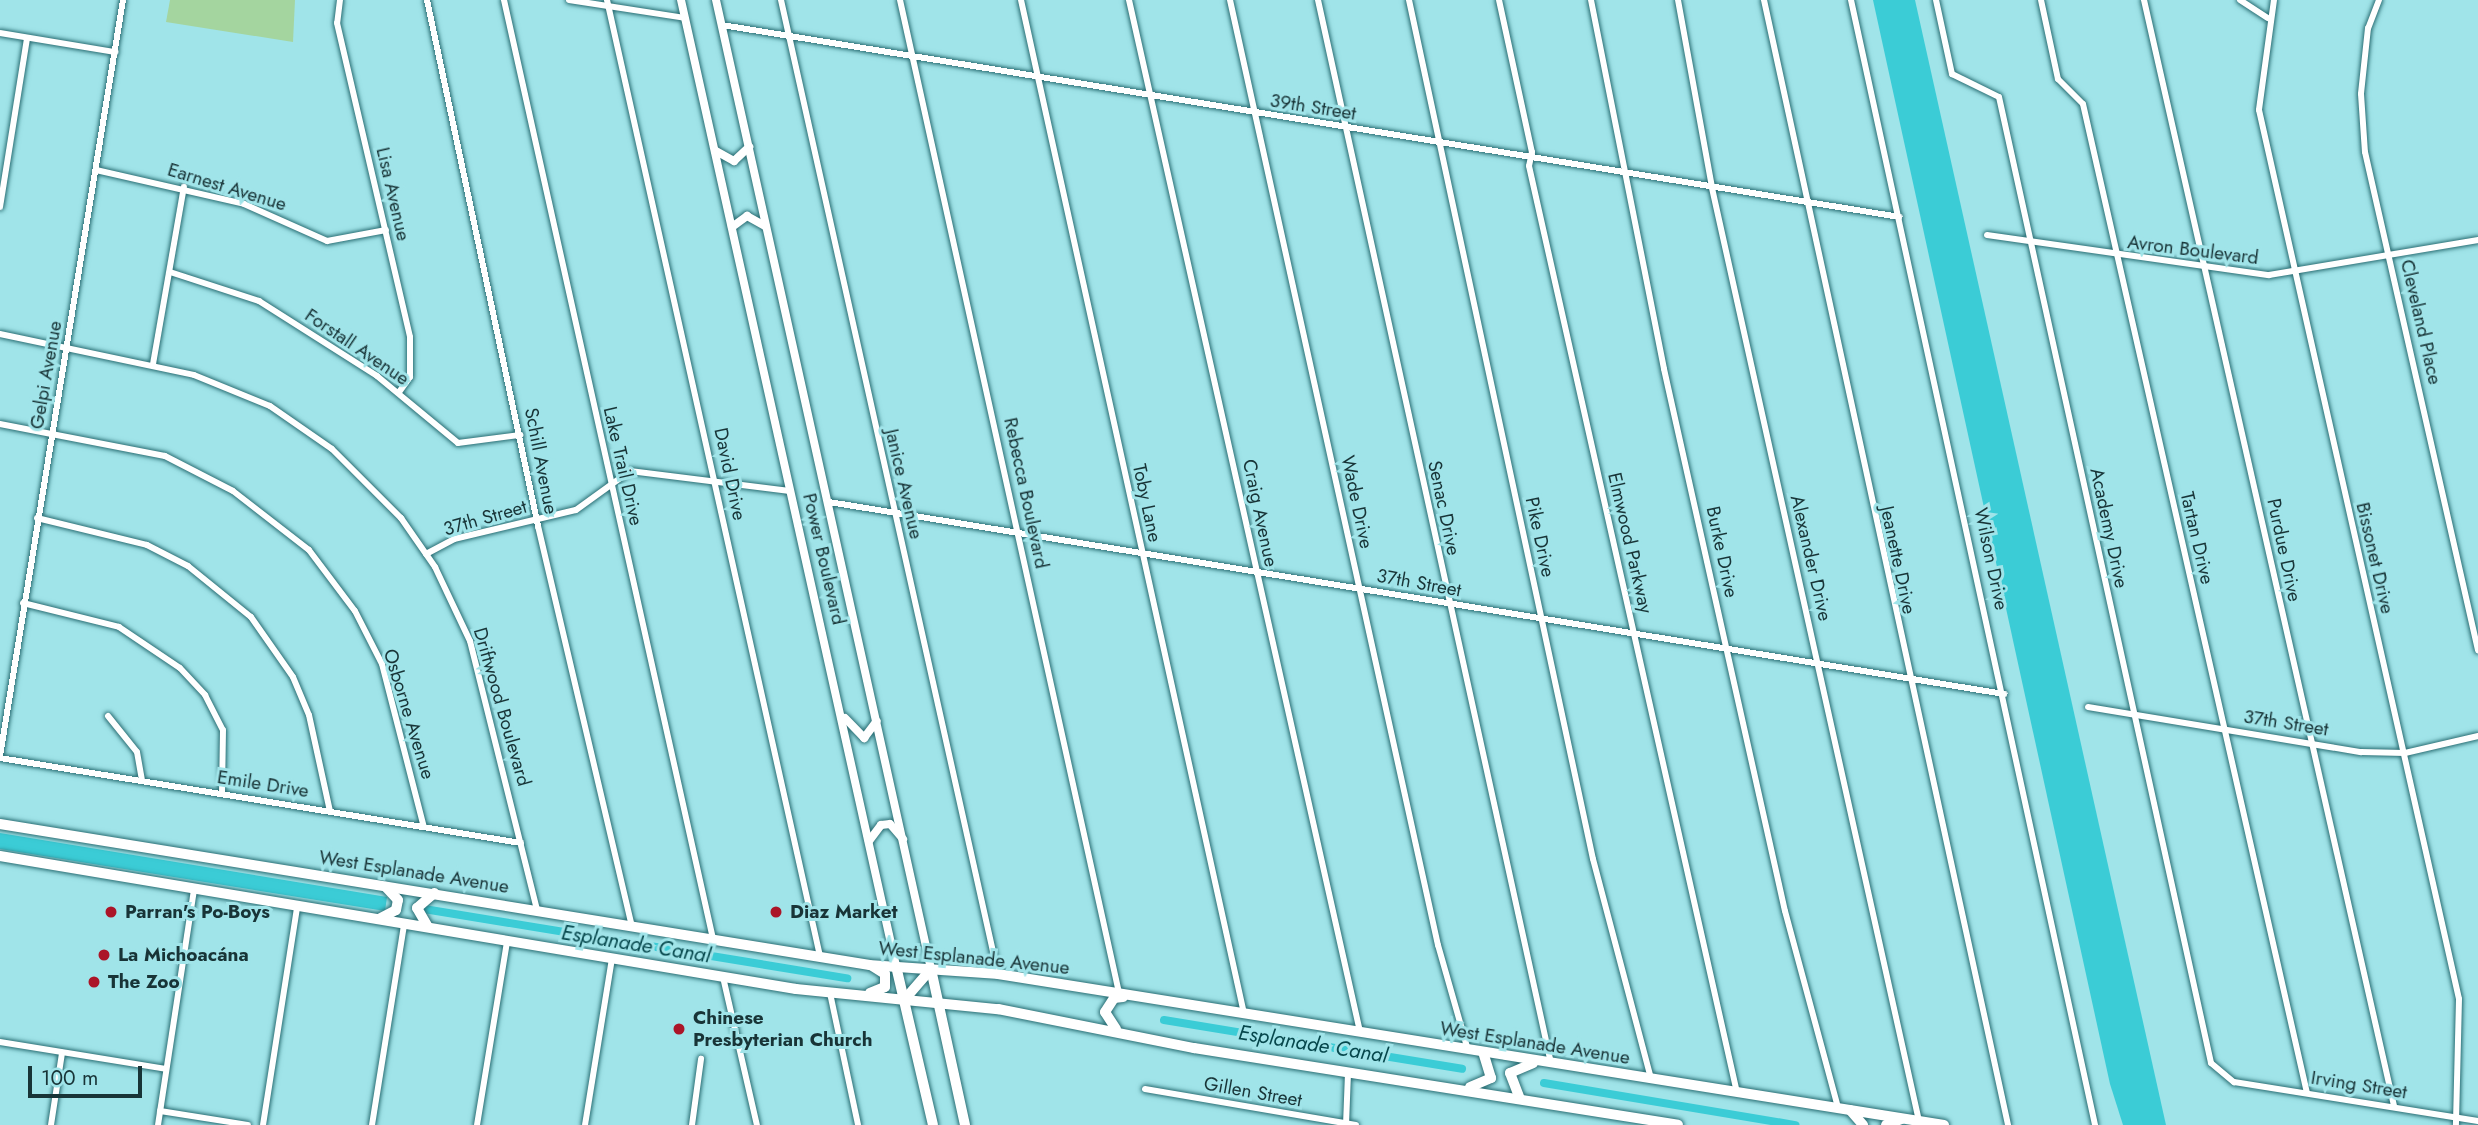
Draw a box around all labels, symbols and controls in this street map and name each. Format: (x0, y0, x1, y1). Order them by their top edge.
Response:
street label: 39th Street (1268, 89, 1358, 125)
street label: Lisa Avenue (371, 145, 415, 243)
street label: Earnest Avenue (165, 158, 289, 216)
street label: Avron Boulevard (2126, 231, 2260, 269)
street label: Cleveland Place (2396, 257, 2446, 387)
street label: Forstall Avenue (301, 304, 413, 390)
street label: Gelpi Avenue (25, 319, 67, 431)
street label: Lake Trail Drive (598, 404, 648, 528)
street label: Schill Avenue (520, 406, 562, 516)
street label: Rebecca Boulevard (999, 415, 1053, 571)
street label: David Drive (709, 426, 751, 522)
street label: Janice Avenue (880, 427, 928, 541)
street label: Wade Drive (1336, 453, 1378, 551)
street label: Craig Avenue (1237, 457, 1283, 569)
street label: Senac Drive (1423, 459, 1465, 557)
street label: Toby Lane (1128, 462, 1166, 544)
street label: Academy Drive (2085, 466, 2133, 590)
street label: Elmwood Parkway (1603, 470, 1657, 616)
street label: Tartan Drive (2175, 490, 2219, 586)
street label: Power Boulevard (798, 491, 850, 627)
street label: Alexander Drive (1785, 493, 1837, 623)
street label: 37th Street (441, 495, 529, 541)
street label: Pike Drive (1520, 495, 1560, 579)
street label: Purdue Drive (2262, 496, 2306, 604)
street label: Bissonet Drive (2351, 500, 2399, 616)
street label: Burke Drive (1701, 504, 1743, 600)
street label: Jeanette Drive (1875, 504, 1921, 616)
street label: Wilson Drive (1969, 506, 2013, 612)
street label: 37th Street (1375, 564, 1463, 602)
street label: Driftwood Boulevard (468, 625, 536, 789)
street label: Osborne Avenue (378, 646, 440, 782)
street label: 37th Street (2242, 705, 2330, 741)
street label: Emile Drive (216, 766, 310, 802)
street label: West Esplanade Avenue (317, 846, 511, 898)
place label: Parran's Po-Boys (125, 901, 270, 923)
place label: Diaz Market (790, 901, 898, 923)
marker: Parran's Po-Boys (103, 904, 119, 920)
marker: Diaz Market (768, 904, 784, 920)
water label: Esplanade Canal (560, 920, 712, 968)
street label: West Esplanade Avenue (877, 937, 1071, 979)
place label: La Michoacána (118, 944, 249, 966)
marker: La Michoacána (96, 947, 112, 963)
place label: The Zoo (108, 971, 180, 993)
marker: The Zoo (86, 974, 102, 990)
place label: Chinese Presbyterian Church (693, 1007, 872, 1051)
street label: West Esplanade Avenue (1438, 1017, 1632, 1069)
water label: Esplanade Canal (1237, 1020, 1389, 1068)
marker: Chinese Presbyterian Church (671, 1021, 687, 1037)
scale bar (32, 1052, 145, 1096)
text: 100 m (41, 1063, 98, 1093)
street label: Irving Street (2309, 1066, 2409, 1104)
street label: Gillen Street (1202, 1072, 1304, 1112)

